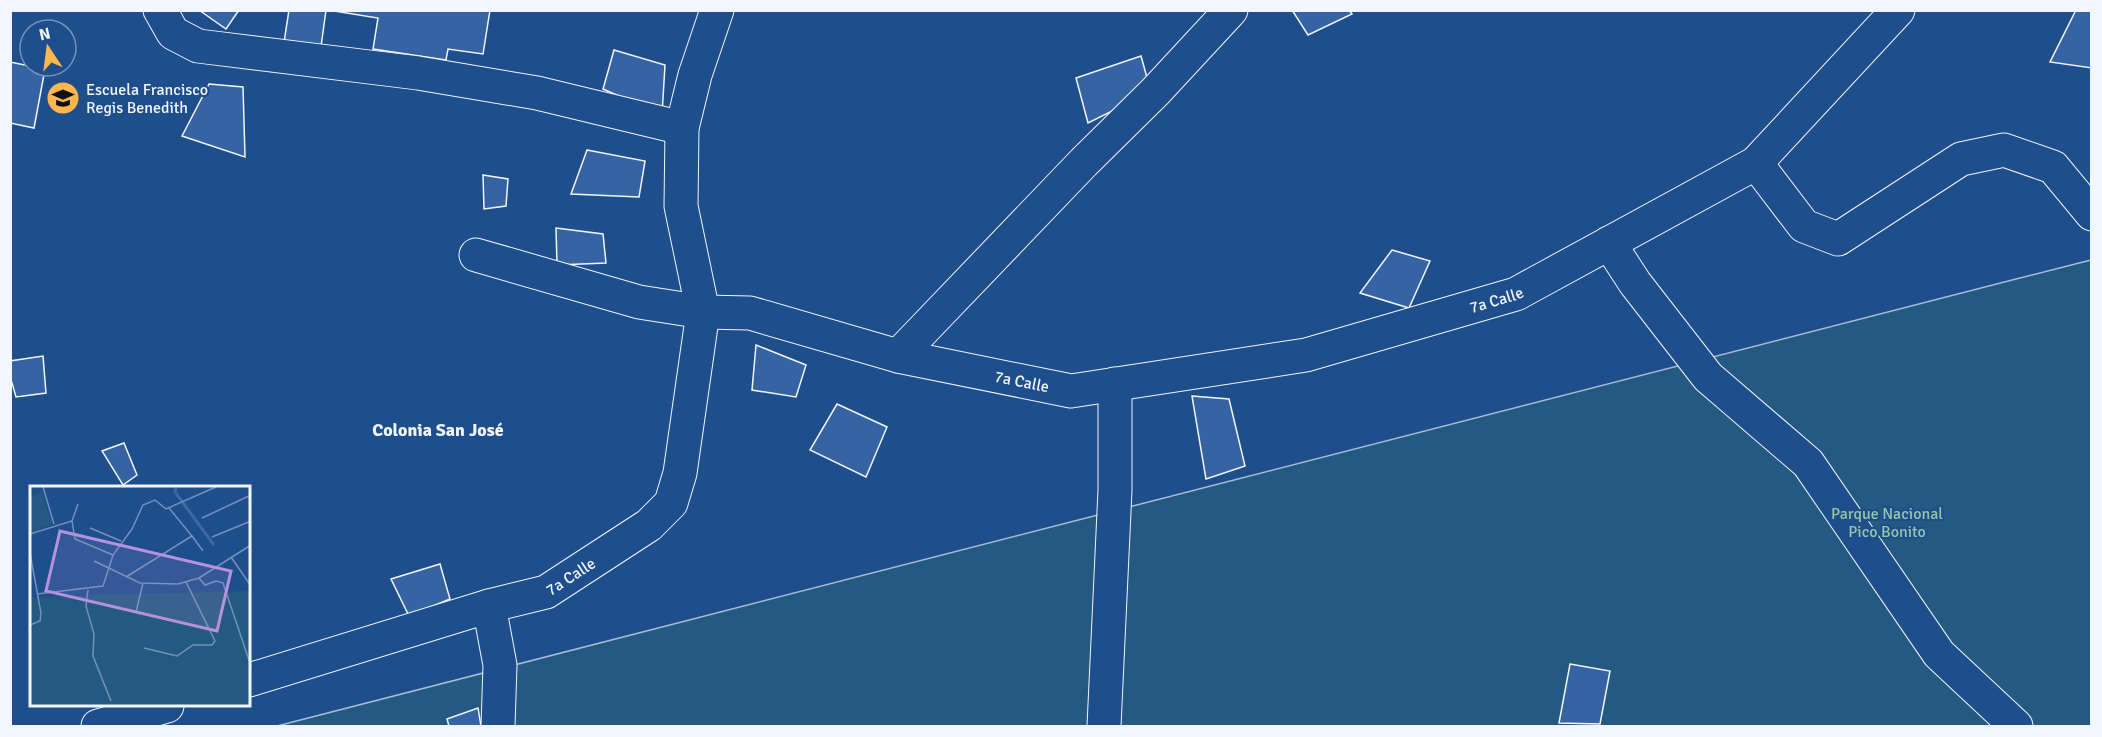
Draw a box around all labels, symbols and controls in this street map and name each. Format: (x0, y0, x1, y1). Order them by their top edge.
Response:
north arrow (18, 18, 78, 78)
text: N (37, 23, 53, 45)
school or university icon: Escuela Francisco Regis Benedith (45, 80, 81, 116)
place label: Escuela Francisco Regis Benedith (86, 80, 208, 118)
street label: 7a Calle (1467, 283, 1527, 318)
street label: 7a Calle (993, 367, 1051, 397)
district label: Colonia San José (372, 419, 504, 441)
inset map (30, 486, 250, 707)
park label: Parque Nacional Pico Bonito (1831, 504, 1943, 542)
street label: 7a Calle (542, 554, 600, 600)

